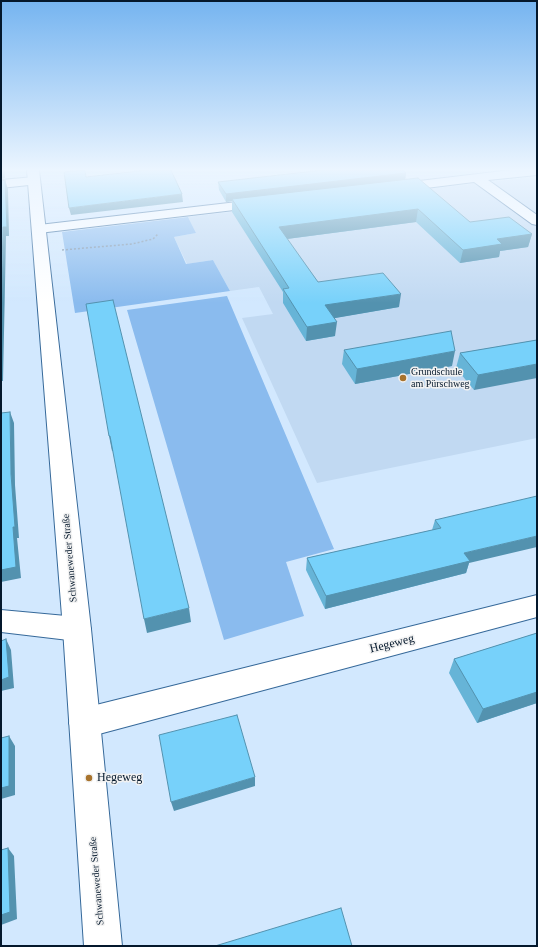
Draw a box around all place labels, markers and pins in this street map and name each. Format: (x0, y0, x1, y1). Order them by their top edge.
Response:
place label: Grundschule am Pürschweg (411, 366, 470, 390)
marker: Grundschule am Pürschweg (398, 373, 408, 383)
place label: Hegeweg (97, 771, 142, 785)
marker: Hegeweg (84, 773, 94, 783)

